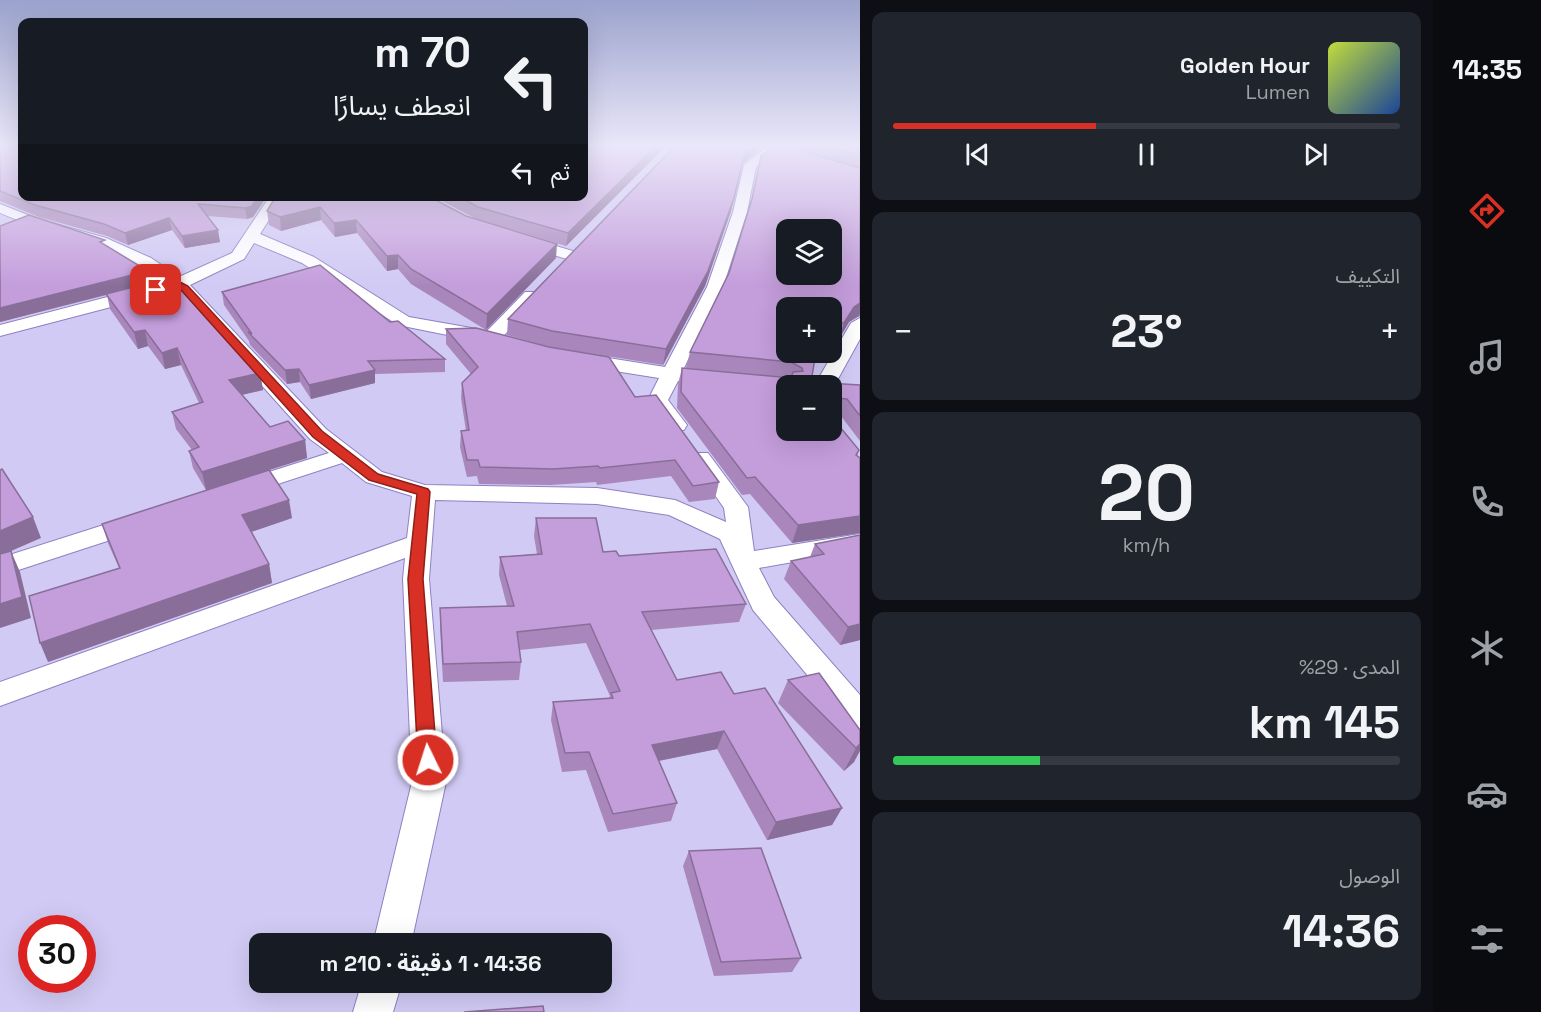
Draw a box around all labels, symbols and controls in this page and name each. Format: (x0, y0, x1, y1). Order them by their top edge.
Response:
text: 70 m (374, 26, 471, 79)
icon: left (492, 42, 570, 120)
text: Golden Hour (1180, 51, 1310, 79)
text: 14:35 (1452, 52, 1522, 87)
text: Lumen (1246, 79, 1310, 105)
text: انعطف يسارًا (333, 88, 471, 123)
icon: previous (961, 138, 994, 171)
icon: pause (1130, 138, 1163, 171)
icon: next (1299, 138, 1332, 171)
icon: left (506, 156, 539, 189)
text: ثم (551, 158, 570, 186)
icon: directions (1466, 190, 1508, 232)
map controls (776, 219, 842, 441)
button: layers (776, 219, 842, 285)
text: التكييف (1336, 263, 1400, 289)
pin (130, 264, 181, 315)
icon: arrive (139, 273, 172, 306)
button: + (776, 297, 842, 363)
text: 23° (1111, 303, 1182, 360)
text: − (893, 311, 913, 353)
text: + (1380, 311, 1400, 353)
icon: music (1466, 336, 1508, 378)
button: − (776, 375, 842, 441)
text: 20 (1098, 443, 1195, 543)
icon: phone (1466, 481, 1508, 523)
text: km/h (1123, 532, 1170, 558)
icon: climate (1466, 627, 1508, 669)
text: المدى · 29% (1299, 654, 1400, 680)
text: 145 km (1249, 694, 1400, 751)
position arrow (396, 728, 460, 792)
icon: car (1466, 773, 1508, 815)
text: الوصول (1339, 863, 1400, 889)
text: 14:36 (1282, 903, 1400, 960)
speed limit sign: 30 (18, 915, 96, 993)
icon: filters (1466, 918, 1508, 960)
text: 14:36 · 1 دقيقة · 210 m (320, 949, 542, 977)

